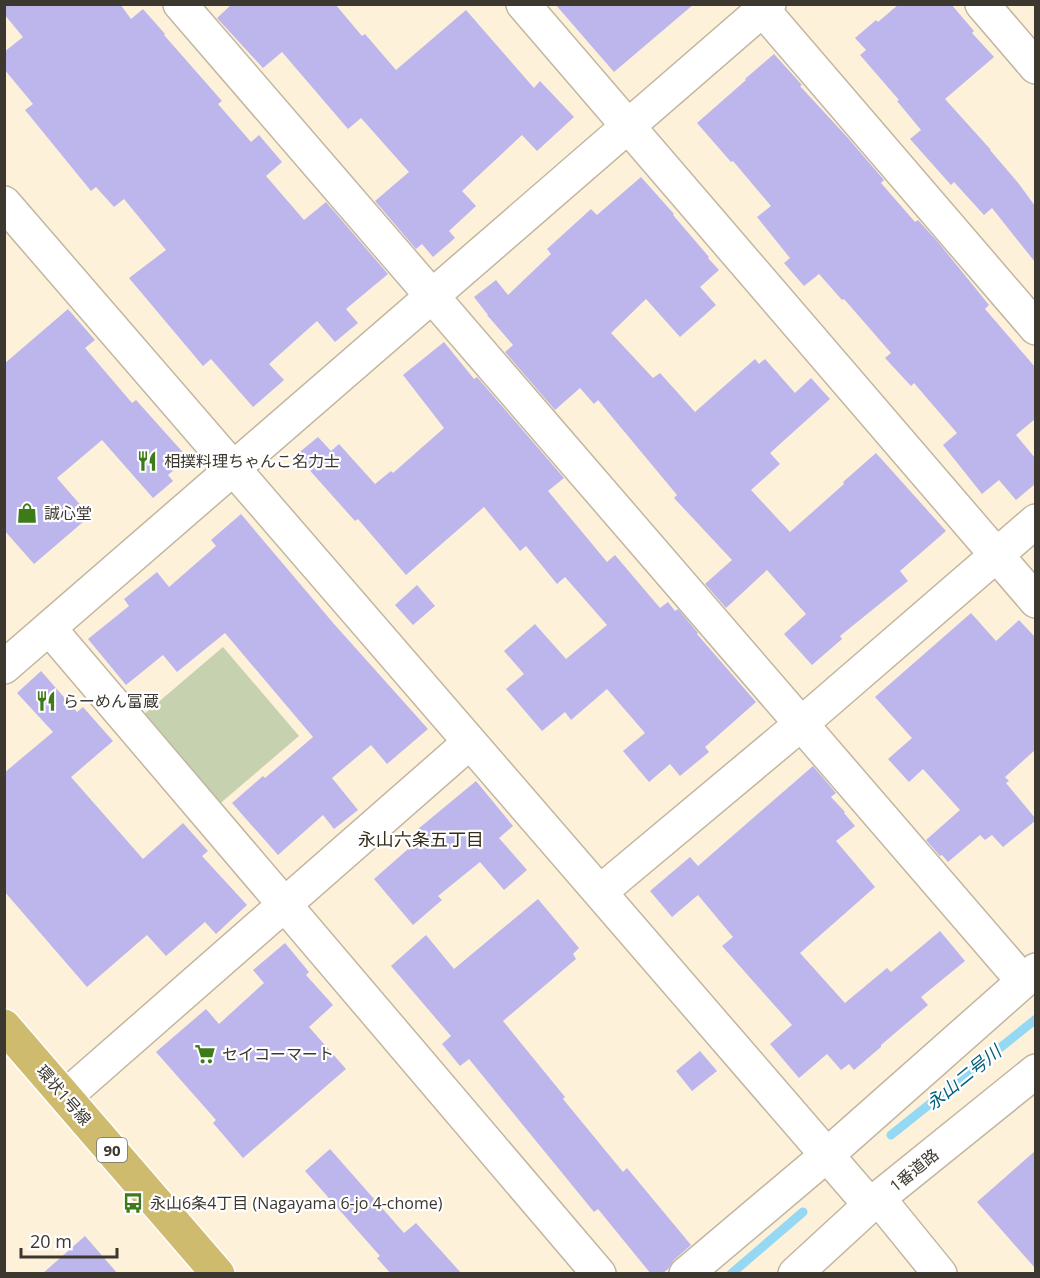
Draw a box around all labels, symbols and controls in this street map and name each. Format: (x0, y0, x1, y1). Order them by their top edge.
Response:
restaurant icon: 相撲料理ちゃんこ名力士 (135, 449, 159, 473)
place label: 相撲料理ちゃんこ名力士 (164, 450, 340, 472)
shop icon: 誠心堂 (15, 501, 39, 525)
place label: 誠心堂 (44, 502, 92, 524)
restaurant icon: らーめん富蔵 (34, 689, 58, 713)
place label: らーめん富蔵 (63, 690, 159, 712)
district label: 永山六条五丁目 (358, 827, 484, 851)
water label: 永山二号川 (920, 1038, 1007, 1115)
supermarket icon: セイコーマート (193, 1042, 217, 1066)
place label: セイコーマート (222, 1043, 334, 1065)
street label: 環状1号線 (32, 1060, 96, 1130)
road number: 90 (97, 1138, 127, 1162)
street label: 1番道路 (885, 1143, 943, 1197)
bus stop icon: 永山6条4丁目 (Nagayama 6-jo 4-chome) (121, 1191, 145, 1215)
place label: 永山6条4丁目 (Nagayama 6-jo 4-chome) (150, 1192, 443, 1214)
scale bar (21, 1221, 117, 1259)
text: 20 m (30, 1229, 72, 1253)

